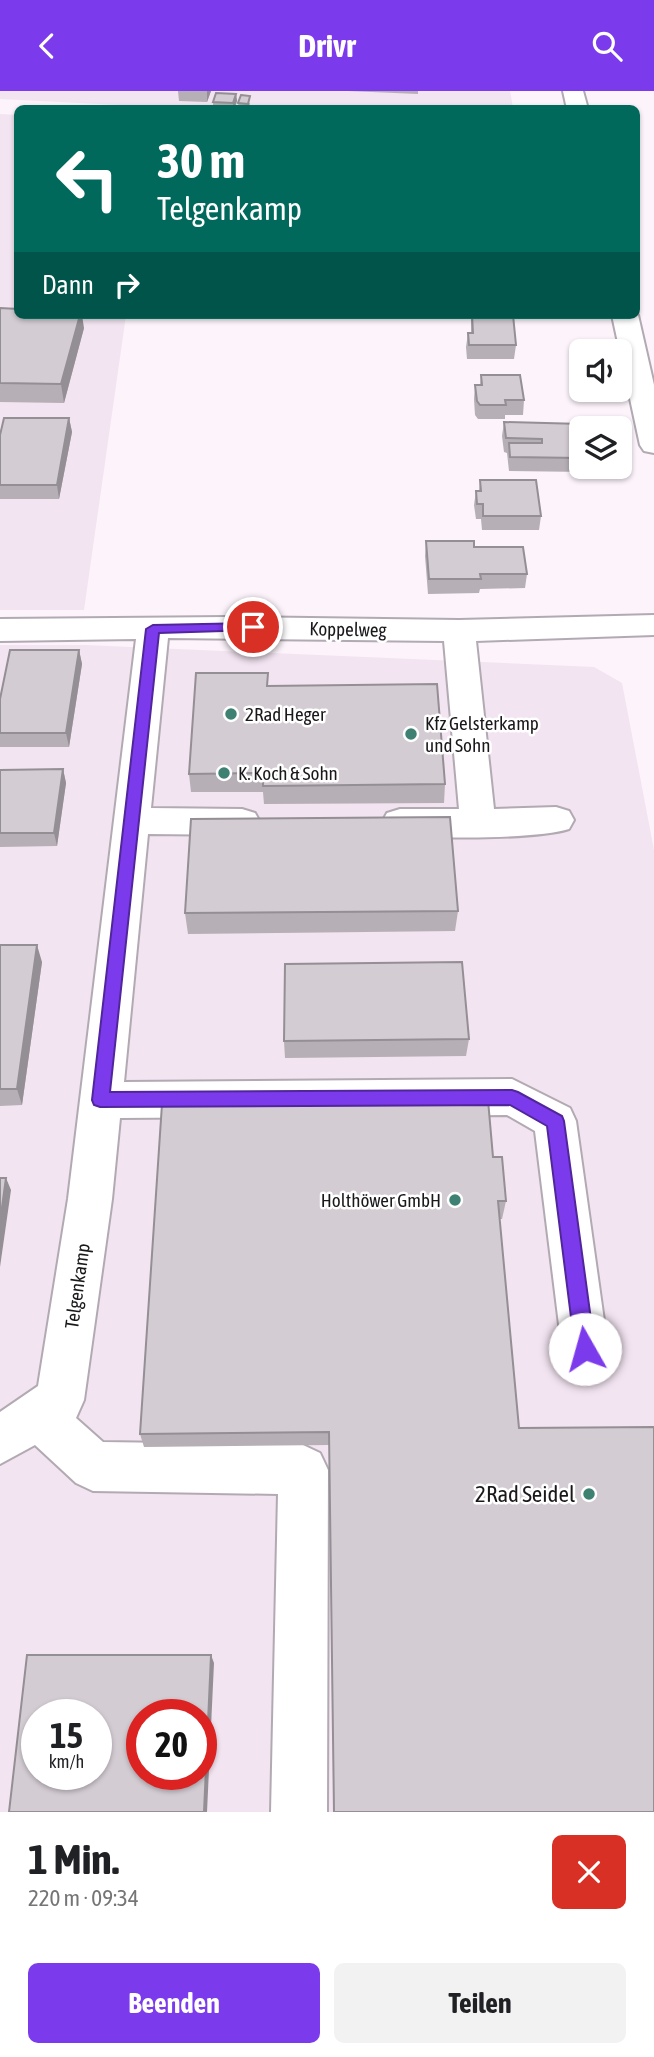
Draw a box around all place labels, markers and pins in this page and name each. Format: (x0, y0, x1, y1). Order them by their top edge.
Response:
pin (223, 597, 283, 657)
place label: 2Rad Heger (245, 703, 326, 725)
marker: 2Rad Heger (223, 706, 239, 722)
place label: Kfz Gelsterkamp und Sohn (425, 712, 539, 756)
marker: Kfz Gelsterkamp und Sohn (403, 726, 419, 742)
place label: K. Koch & Sohn (238, 762, 338, 784)
marker: K. Koch & Sohn (216, 765, 232, 781)
place label: Holthöwer GmbH (321, 1189, 441, 1211)
marker: Holthöwer GmbH (447, 1192, 463, 1208)
place label: 2Rad Seidel (475, 1481, 575, 1507)
marker: 2Rad Seidel (581, 1486, 597, 1502)

